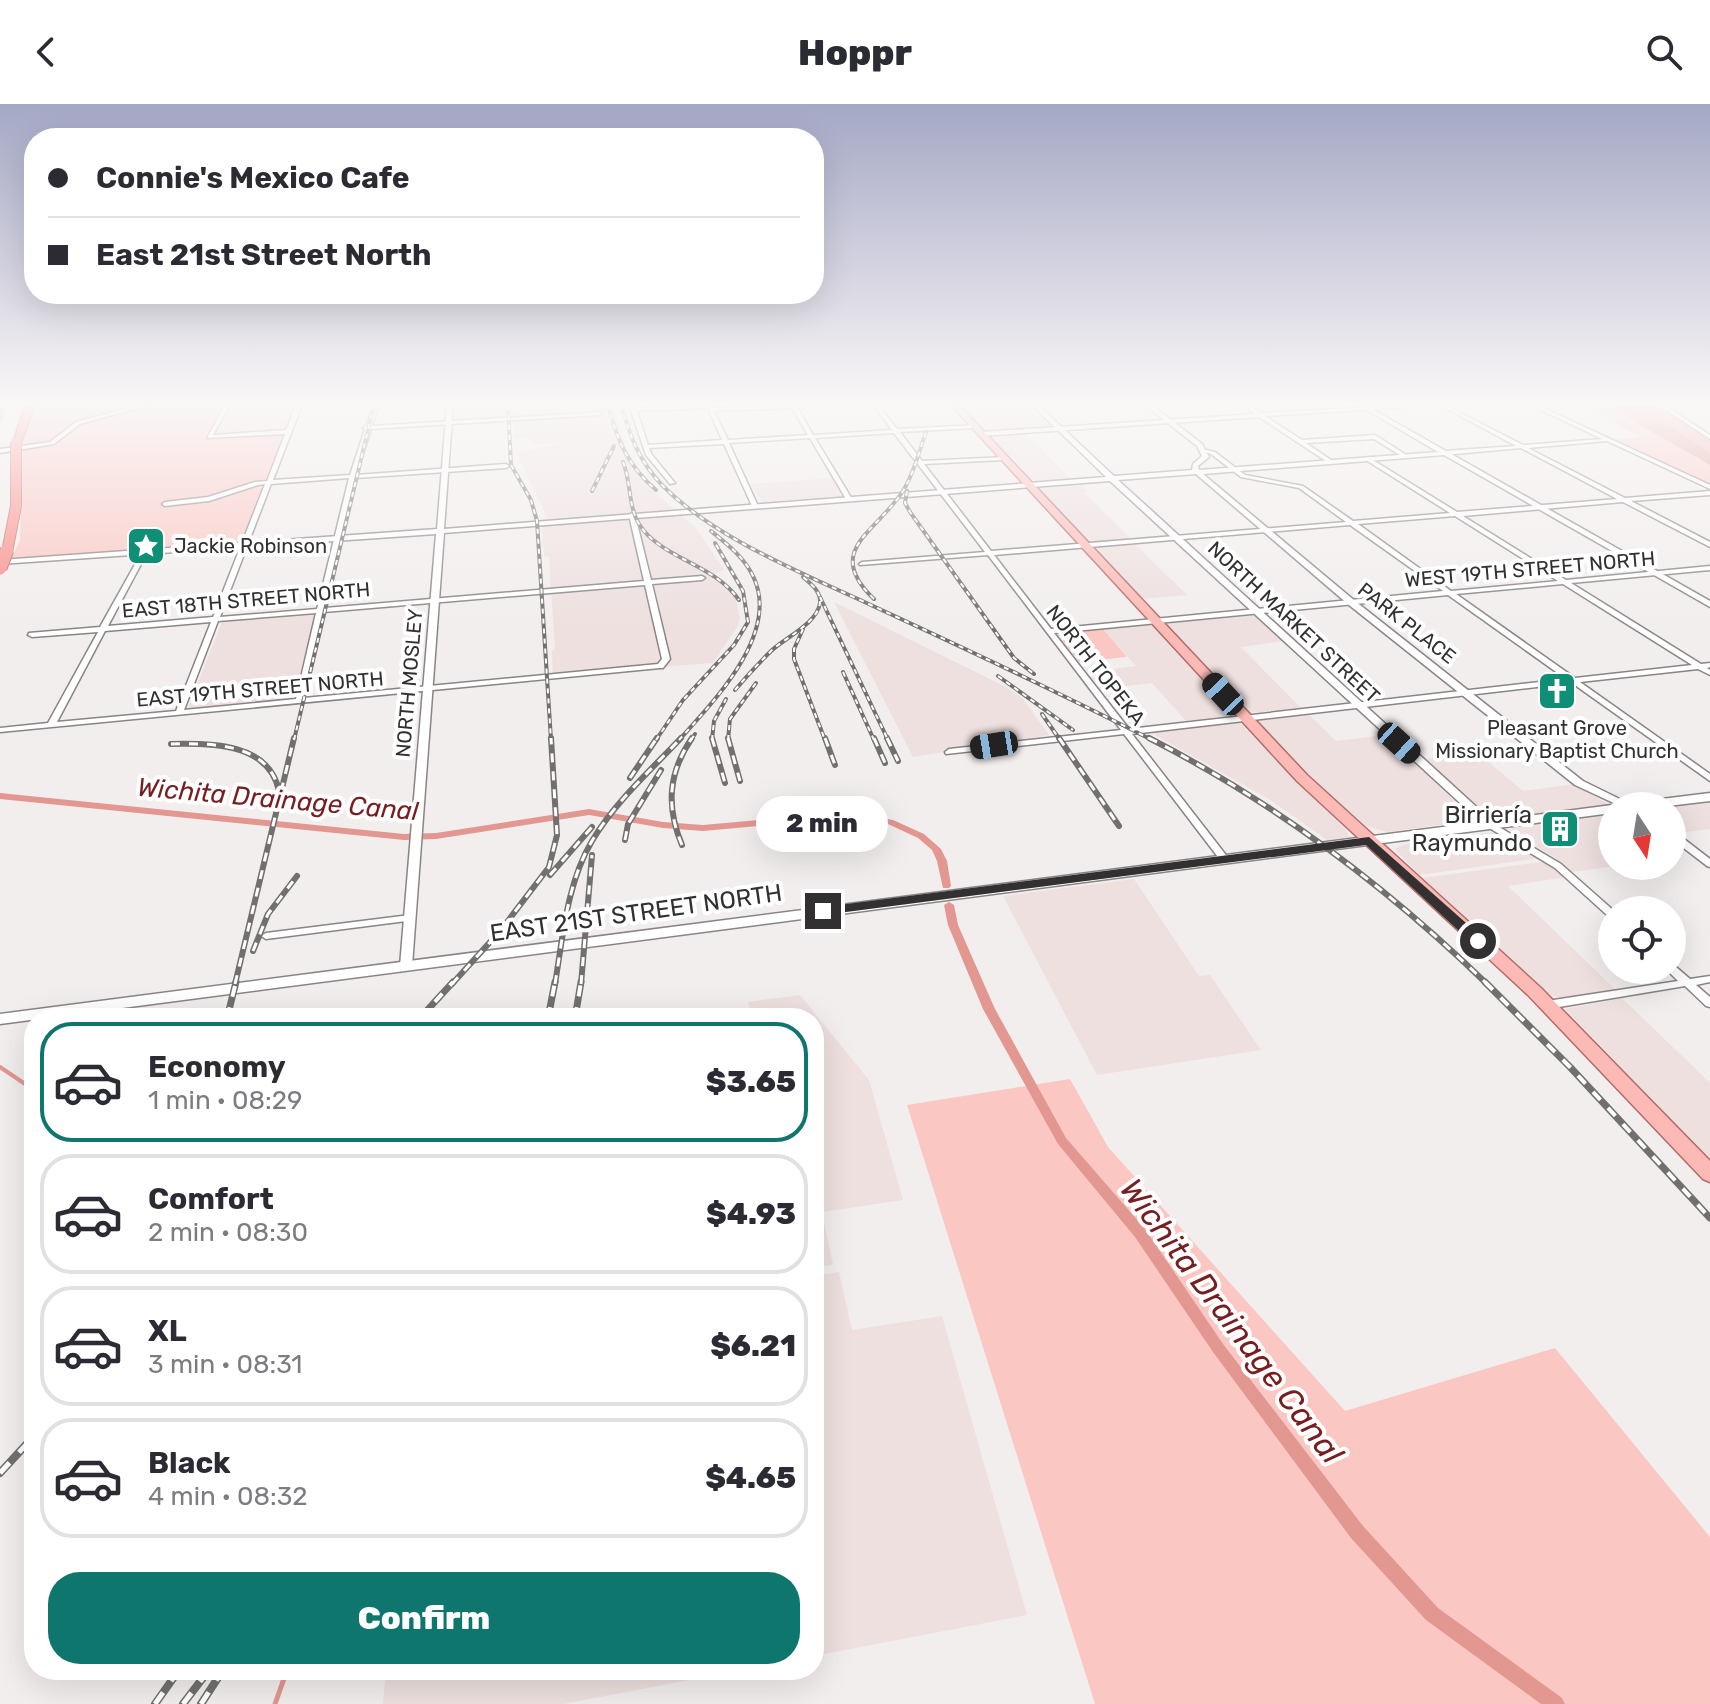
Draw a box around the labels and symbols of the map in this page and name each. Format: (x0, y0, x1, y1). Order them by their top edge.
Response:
place icon: Jackie Robinson (125, 525, 167, 567)
place label: Jackie Robinson (174, 534, 327, 558)
street label: NORTH MARKET STREET (1203, 536, 1385, 708)
street label: WEST 19TH STREET NORTH (1404, 546, 1656, 592)
street label: EAST 18TH STREET NORTH (121, 577, 371, 623)
street label: PARK PLACE (1353, 577, 1461, 669)
street label: NORTH TOPEKA (1042, 600, 1150, 730)
street label: NORTH MOSLEY (391, 608, 427, 758)
street label: EAST 19TH STREET NORTH (135, 666, 385, 712)
car (1198, 668, 1248, 720)
church icon: Pleasant Grove Missionary Baptist Church (1536, 670, 1578, 712)
place label: Pleasant Grove Missionary Baptist Church (1435, 716, 1679, 763)
car (1373, 718, 1425, 768)
car (968, 729, 1020, 761)
water label: Wichita Drainage Canal (136, 772, 420, 827)
north arrow (1598, 792, 1686, 880)
callout: 2 min (757, 795, 889, 851)
place label: Birriería Raymundo (1412, 801, 1532, 857)
building icon: Birriería Raymundo (1539, 808, 1581, 850)
street label: EAST 21ST STREET NORTH (488, 879, 784, 947)
route end (805, 893, 841, 929)
route start (1460, 923, 1496, 959)
water label: Wichita Drainage Canal (1112, 1171, 1352, 1472)

